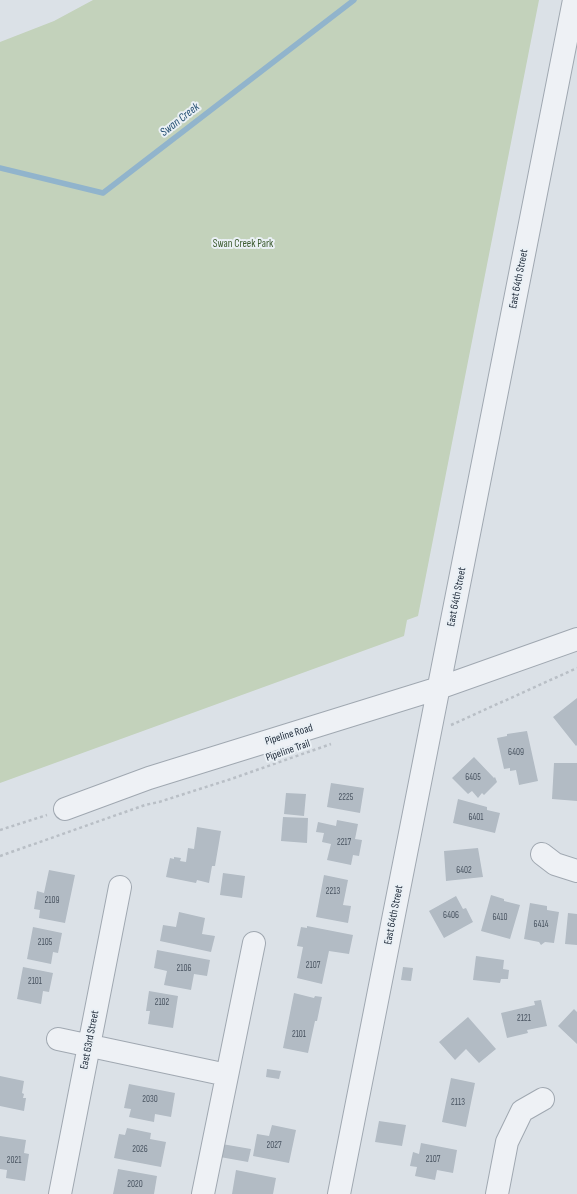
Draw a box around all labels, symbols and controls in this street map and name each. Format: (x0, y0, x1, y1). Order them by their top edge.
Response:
water label: Swan Creek (157, 100, 203, 140)
park label: Swan Creek Park (213, 237, 273, 251)
street label: East 64th Street (507, 248, 531, 310)
street label: East 64th Street (445, 566, 469, 628)
street label: Pipeline Road (264, 721, 314, 749)
street label: Pipeline Trail (264, 737, 312, 765)
house number: 6409 (508, 748, 524, 758)
house number: 6405 (465, 773, 481, 783)
house number: 2225 (339, 793, 353, 803)
house number: 6401 (468, 813, 484, 823)
house number: 2217 (337, 838, 351, 848)
house number: 6402 (456, 866, 472, 876)
street label: East 64th Street (382, 884, 406, 946)
house number: 2213 (326, 887, 340, 897)
house number: 2109 (45, 896, 59, 906)
house number: 6406 (443, 911, 459, 921)
house number: 6410 (492, 913, 508, 923)
house number: 6414 (534, 920, 548, 930)
house number: 2105 (38, 938, 52, 948)
house number: 2107 (306, 961, 320, 971)
house number: 2106 (177, 964, 191, 974)
house number: 2101 (28, 977, 42, 987)
house number: 2102 (155, 998, 169, 1008)
street label: East 63rd Street (78, 1009, 102, 1071)
house number: 2121 (517, 1014, 531, 1024)
house number: 2101 (292, 1030, 306, 1040)
house number: 2030 (142, 1095, 158, 1105)
house number: 2113 (451, 1098, 465, 1108)
house number: 2027 (266, 1141, 282, 1151)
house number: 2026 (132, 1145, 148, 1155)
house number: 2107 (426, 1155, 440, 1165)
house number: 2021 (7, 1156, 21, 1166)
house number: 2020 (127, 1180, 143, 1190)

